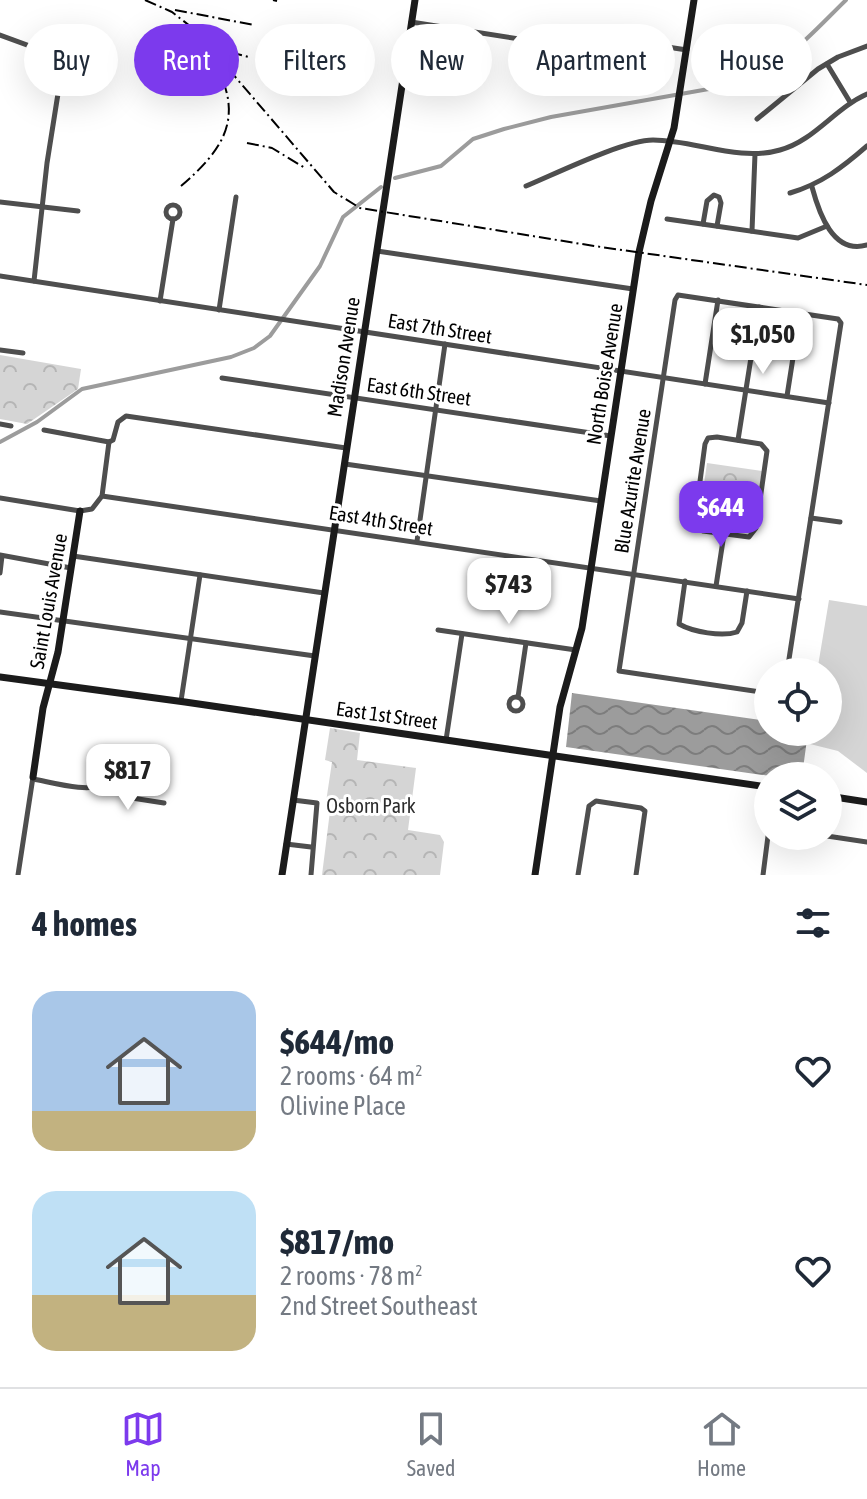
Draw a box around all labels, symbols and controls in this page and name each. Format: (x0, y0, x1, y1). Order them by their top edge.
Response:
chip: Buy (24, 24, 118, 96)
chip: Rent (134, 24, 239, 96)
chip: Filters (255, 24, 375, 96)
chip: New (391, 24, 492, 96)
chip: Apartment (508, 24, 675, 96)
chip: House (691, 24, 812, 96)
street label: Madison Avenue (322, 295, 364, 419)
street label: North Boise Avenue (581, 302, 627, 446)
street label: East 7th Street (386, 308, 494, 348)
pin: $1,050 (698, 308, 828, 376)
text: $1,050 (731, 319, 795, 349)
street label: East 6th Street (365, 372, 473, 410)
street label: Blue Azurite Avenue (609, 407, 655, 555)
pin: $644 (674, 481, 768, 549)
text: $644 (697, 492, 745, 522)
street label: East 4th Street (327, 500, 435, 540)
street label: Saint Louis Avenue (25, 532, 71, 670)
pin: $743 (462, 558, 556, 626)
text: $743 (485, 569, 533, 599)
map controls (754, 658, 842, 850)
button: locate (754, 658, 842, 746)
street label: East 1st Street (335, 696, 439, 734)
pin: $817 (81, 744, 175, 812)
text: $817 (104, 755, 152, 785)
button: layers (754, 762, 842, 850)
park label: Osborn Park (326, 794, 416, 817)
icon: filters (791, 901, 835, 945)
text: 4 homes (32, 904, 137, 943)
text: $644/mo (280, 1022, 394, 1061)
icon: home (96, 1023, 192, 1119)
icon: heart (791, 1049, 835, 1093)
text: 2 rooms · 64 m² (280, 1061, 422, 1091)
text: Olivine Place (280, 1091, 406, 1121)
text: $817/mo (280, 1222, 394, 1261)
icon: home (96, 1223, 192, 1319)
icon: heart (791, 1249, 835, 1293)
text: 2 rooms · 78 m² (280, 1261, 422, 1291)
text: 2nd Street Southeast (280, 1291, 478, 1321)
tab: Map (121, 1407, 165, 1481)
tab: Saved (407, 1407, 455, 1481)
tab: Home (697, 1407, 746, 1481)

